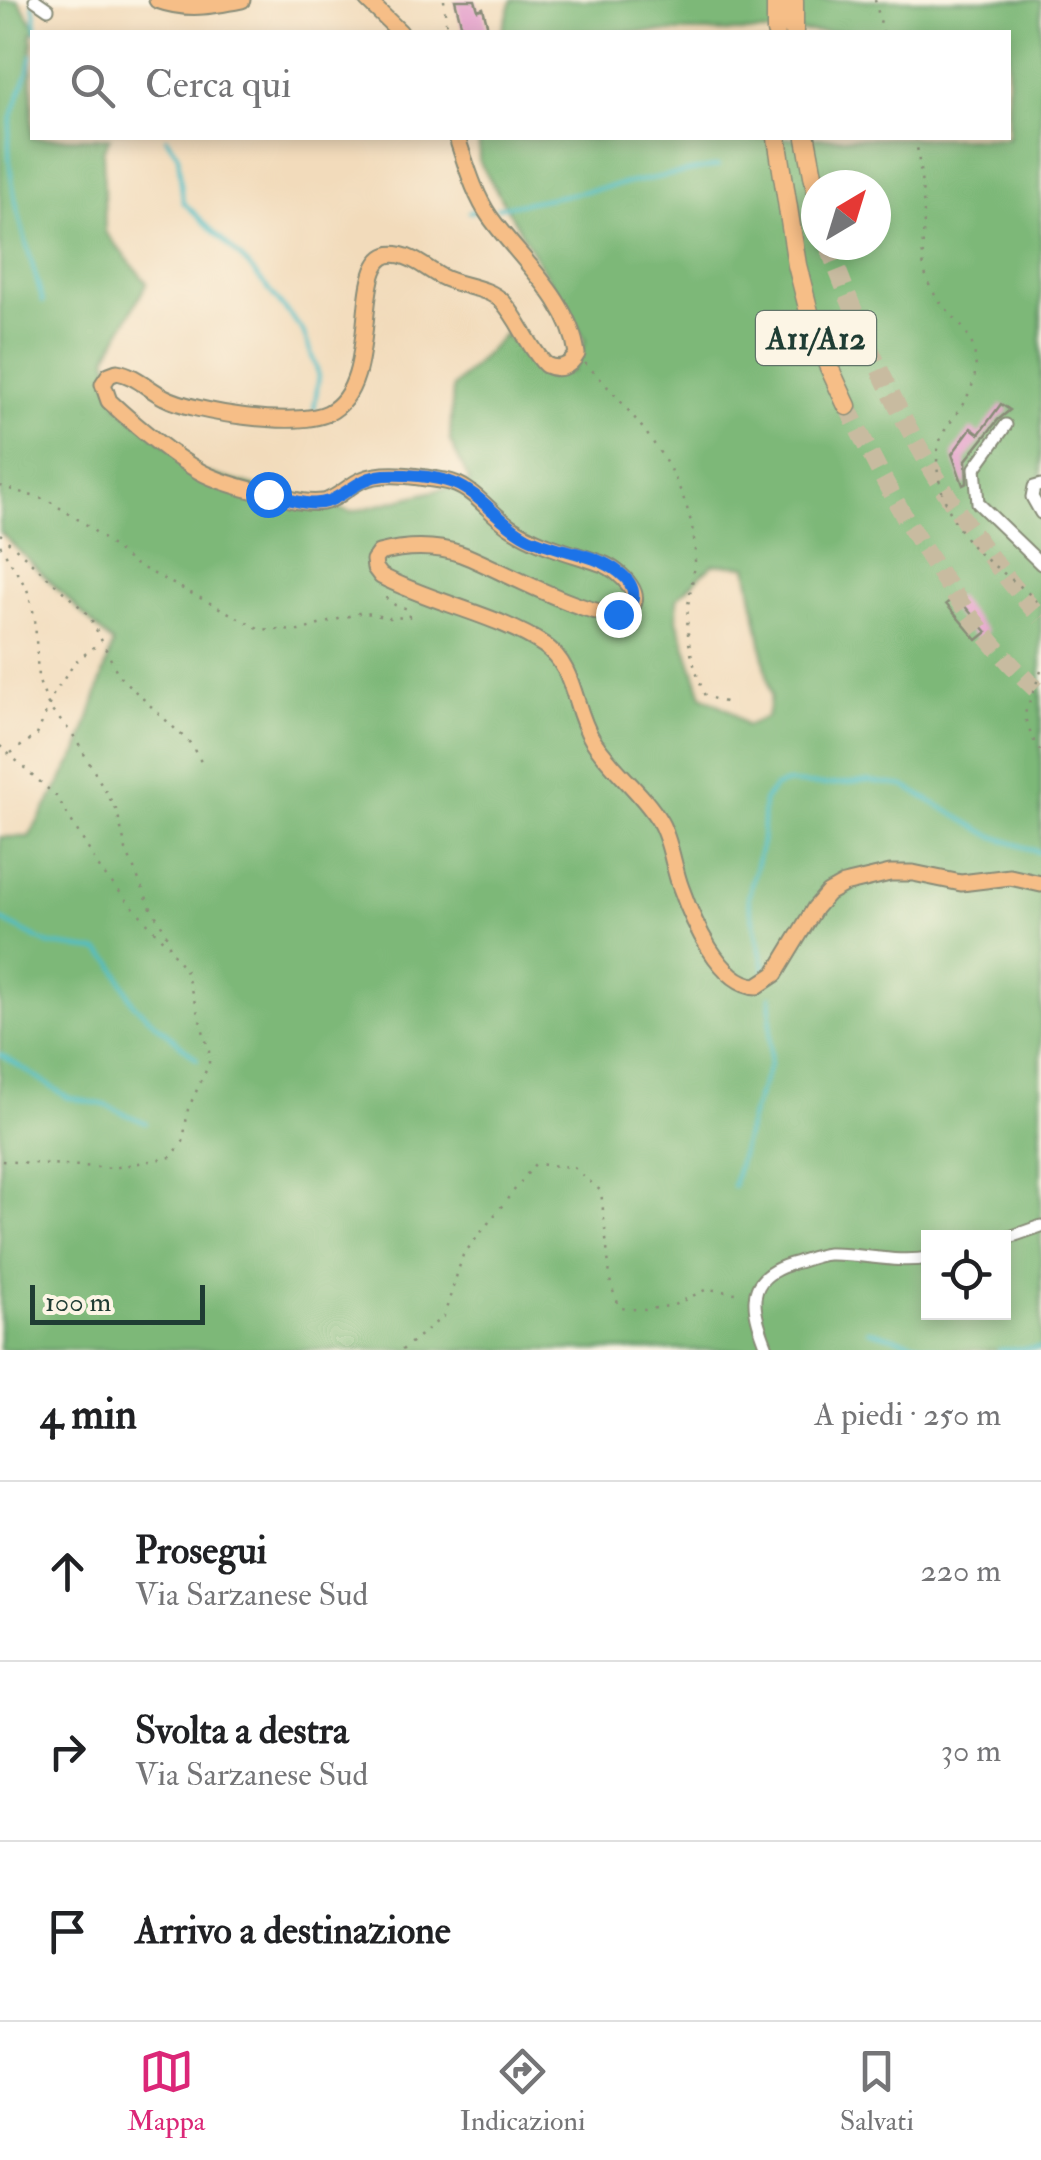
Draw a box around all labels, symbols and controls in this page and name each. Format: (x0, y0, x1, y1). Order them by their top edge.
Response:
search box (30, 30, 1011, 140)
icon: search (65, 58, 120, 113)
text: Cerca qui (145, 61, 291, 109)
north arrow (801, 170, 891, 260)
road number: A11/A12 (756, 311, 876, 365)
route start (246, 472, 292, 518)
route end (596, 592, 642, 638)
map controls (921, 1230, 1011, 1320)
button: locate (921, 1230, 1011, 1320)
scale bar (30, 1280, 205, 1324)
text: 100 m (45, 1285, 111, 1320)
text: 4 min (40, 1389, 137, 1441)
text: A piedi · 250 m (814, 1395, 1001, 1435)
text: Prosegui (135, 1527, 267, 1575)
icon: ahead (40, 1544, 95, 1599)
text: 220 m (921, 1551, 1001, 1591)
text: Via Sarzanese Sud (135, 1575, 368, 1615)
text: Svolta a destra (135, 1707, 349, 1755)
icon: right (40, 1724, 95, 1779)
text: 30 m (941, 1731, 1001, 1771)
text: Via Sarzanese Sud (135, 1755, 368, 1795)
icon: arrive (40, 1904, 95, 1959)
text: Arrivo a destinazione (135, 1907, 451, 1955)
tab: Mappa (127, 2044, 205, 2139)
tab: Indicazioni (460, 2044, 585, 2139)
tab: Salvati (840, 2044, 914, 2139)

